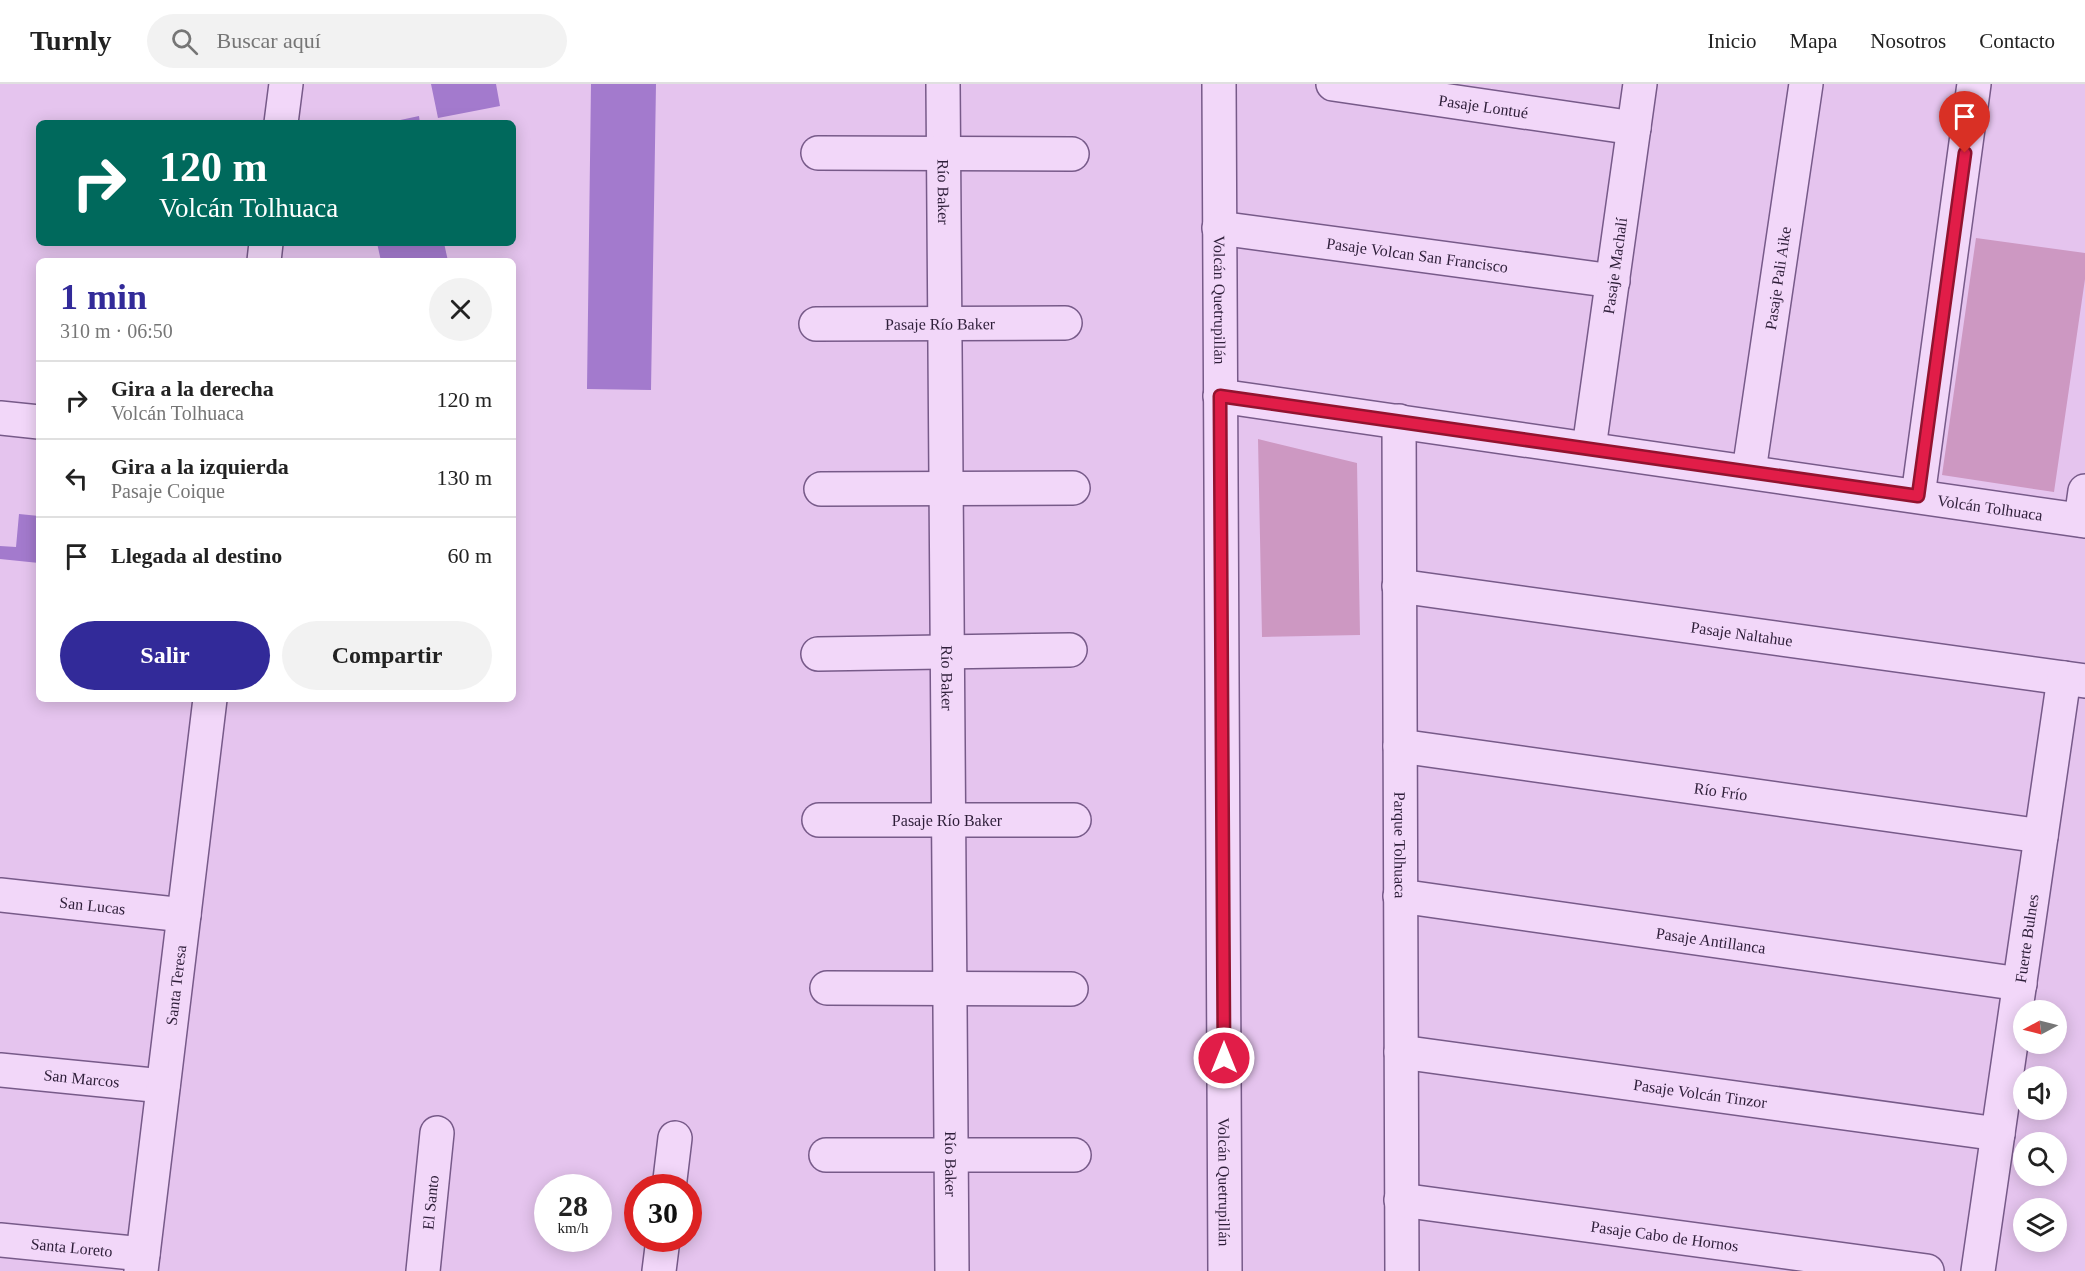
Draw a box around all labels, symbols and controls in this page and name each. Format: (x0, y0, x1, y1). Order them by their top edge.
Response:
search box (147, 14, 567, 68)
text: Turnly (30, 25, 111, 56)
icon: search (168, 25, 201, 58)
text: Buscar aquí (216, 28, 321, 53)
text: Inicio (1708, 29, 1757, 53)
text: Mapa (1790, 29, 1837, 53)
text: Nosotros (1870, 29, 1946, 53)
text: Contacto (1979, 29, 2055, 53)
pin (1939, 91, 1990, 153)
street label: Pasaje Lontué (1437, 92, 1529, 121)
icon: arrive (1948, 100, 1981, 133)
icon: right (60, 144, 138, 222)
text: 120 m (159, 144, 268, 190)
street label: Río Baker (935, 159, 952, 225)
text: Volcán Tolhuaca (159, 193, 338, 223)
street label: Pasaje Machalí (1600, 216, 1630, 315)
street label: Pasaje Pali Aike (1762, 225, 1794, 331)
street label: Volcán Quetrupillán (1210, 235, 1228, 365)
street label: Pasaje Volcan San Francisco (1325, 235, 1509, 276)
text: 1 min (60, 277, 147, 317)
button: close (429, 278, 492, 341)
street label: Pasaje Río Baker (885, 315, 996, 334)
text: 310 m · 06:50 (60, 320, 173, 342)
text: Gira a la derecha (111, 376, 274, 401)
icon: right (60, 384, 93, 417)
text: 120 m (436, 387, 492, 412)
text: Volcán Tolhuaca (111, 402, 244, 424)
text: Gira a la izquierda (111, 454, 289, 479)
icon: left (60, 462, 93, 495)
text: 130 m (436, 465, 492, 490)
text: Pasaje Coique (111, 480, 225, 502)
street label: Volcán Tolhuaca (1936, 492, 2044, 524)
icon: arrive (60, 540, 93, 573)
text: Llegada al destino (111, 543, 282, 568)
text: 60 m (447, 543, 492, 568)
street label: Pasaje Naltahue (1690, 618, 1794, 649)
button: Salir (60, 621, 270, 690)
button: Compartir (282, 621, 492, 690)
street label: Río Baker (938, 645, 956, 711)
street label: Río Frío (1693, 779, 1749, 804)
street label: Parque Tolhuaca (1390, 792, 1409, 898)
street label: Pasaje Río Baker (892, 812, 1003, 830)
street label: Fuerte Bulnes (2012, 893, 2042, 984)
street label: San Lucas (59, 894, 126, 918)
street label: Pasaje Antillanca (1655, 924, 1767, 957)
street label: Santa Teresa (163, 944, 189, 1026)
north arrow (2013, 1000, 2067, 1054)
map controls (2013, 1000, 2067, 1252)
position arrow (1192, 1026, 1256, 1090)
street label: San Marcos (43, 1066, 120, 1091)
button: sound (2013, 1066, 2067, 1120)
street label: Pasaje Volcán Tinzor (1632, 1076, 1769, 1111)
street label: Volcán Quetrupillán (1215, 1117, 1233, 1247)
street label: Río Baker (942, 1131, 959, 1197)
button: search (2013, 1132, 2067, 1186)
street label: El Santo (419, 1174, 442, 1230)
speed limit sign: 30 (624, 1174, 702, 1252)
text: 28 (558, 1189, 588, 1222)
button: layers (2013, 1198, 2067, 1252)
street label: Pasaje Cabo de Hornos (1590, 1218, 1739, 1254)
text: km/h (558, 1220, 588, 1236)
street label: Santa Loreto (30, 1235, 113, 1260)

